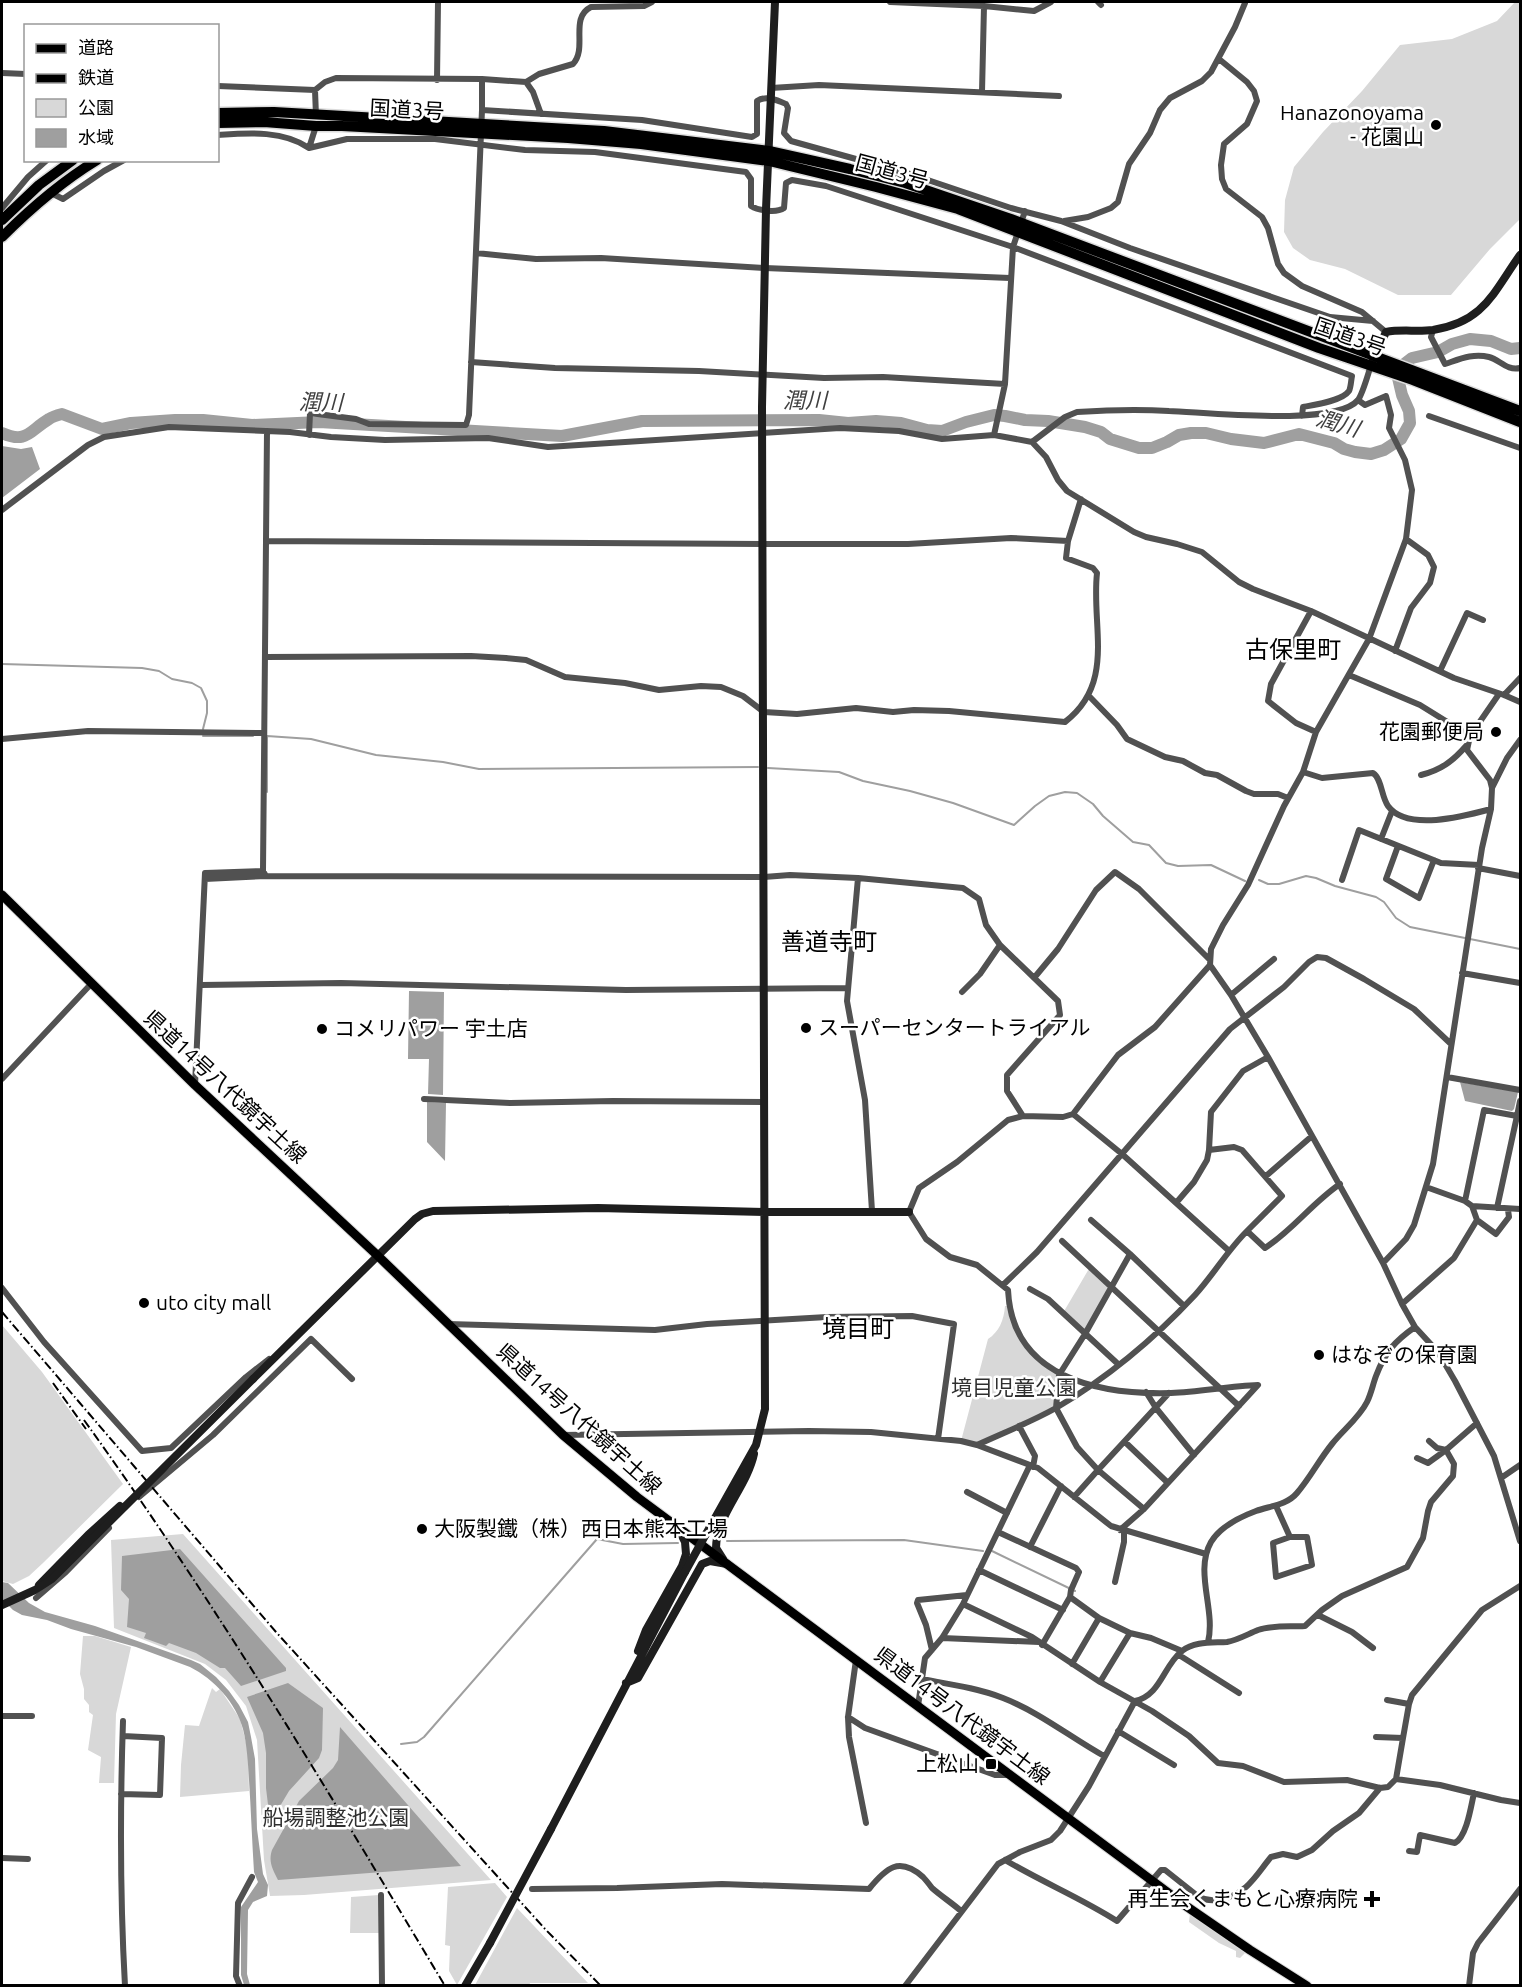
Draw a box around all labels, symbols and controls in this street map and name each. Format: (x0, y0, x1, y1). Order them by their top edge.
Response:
legend (24, 24, 219, 162)
text: 道路 (78, 37, 114, 57)
text: 鉄道 (78, 67, 114, 87)
street label: 国道3号 (369, 95, 445, 123)
text: 公園 (78, 97, 114, 117)
place label: Hanazonoyama - 花園山 (1280, 100, 1424, 148)
marker: Hanazonoyama - 花園山 (1429, 118, 1443, 132)
text: 水域 (78, 127, 114, 147)
street label: 国道3号 (853, 150, 932, 192)
street label: 国道3号 (1311, 313, 1390, 360)
water label: 潤川 (783, 387, 829, 412)
water label: 潤川 (299, 389, 345, 414)
water label: 潤川 (1314, 404, 1365, 441)
district label: 古保里町 (1245, 636, 1341, 663)
place label: 花園郵便局 (1379, 719, 1484, 743)
marker: 花園郵便局 (1489, 725, 1503, 739)
district label: 善道寺町 (781, 928, 877, 955)
street label: 県道14号八代鏡宇土線 (140, 1005, 312, 1168)
place label: スーパーセンタートライアル (818, 1015, 1091, 1039)
place label: コメリパワー 宇土店 (334, 1016, 528, 1040)
marker: スーパーセンタートライアル (799, 1021, 813, 1035)
marker: コメリパワー 宇土店 (315, 1022, 329, 1036)
place label: uto city mall (156, 1290, 271, 1314)
marker: uto city mall (137, 1296, 151, 1310)
district label: 境目町 (822, 1315, 894, 1342)
street label: 県道14号八代鏡宇土線 (493, 1338, 667, 1498)
place label: はなぞの保育園 (1331, 1342, 1478, 1366)
marker: はなぞの保育園 (1312, 1348, 1326, 1362)
park label: 境目児童公園 (951, 1375, 1077, 1399)
place label: 大阪製鐵（株）西日本熊本工場 (434, 1516, 728, 1540)
marker: 大阪製鐵（株）西日本熊本工場 (415, 1522, 429, 1536)
street label: 県道14号八代鏡宇土線 (870, 1642, 1055, 1789)
place label: 上松山 (916, 1751, 979, 1775)
marker: 上松山 (984, 1757, 998, 1771)
park label: 船場調整池公園 (263, 1805, 410, 1829)
place label: 再生会くまもと心療病院 (1127, 1886, 1358, 1910)
marker: 再生会くまもと心療病院 (1363, 1890, 1381, 1908)

